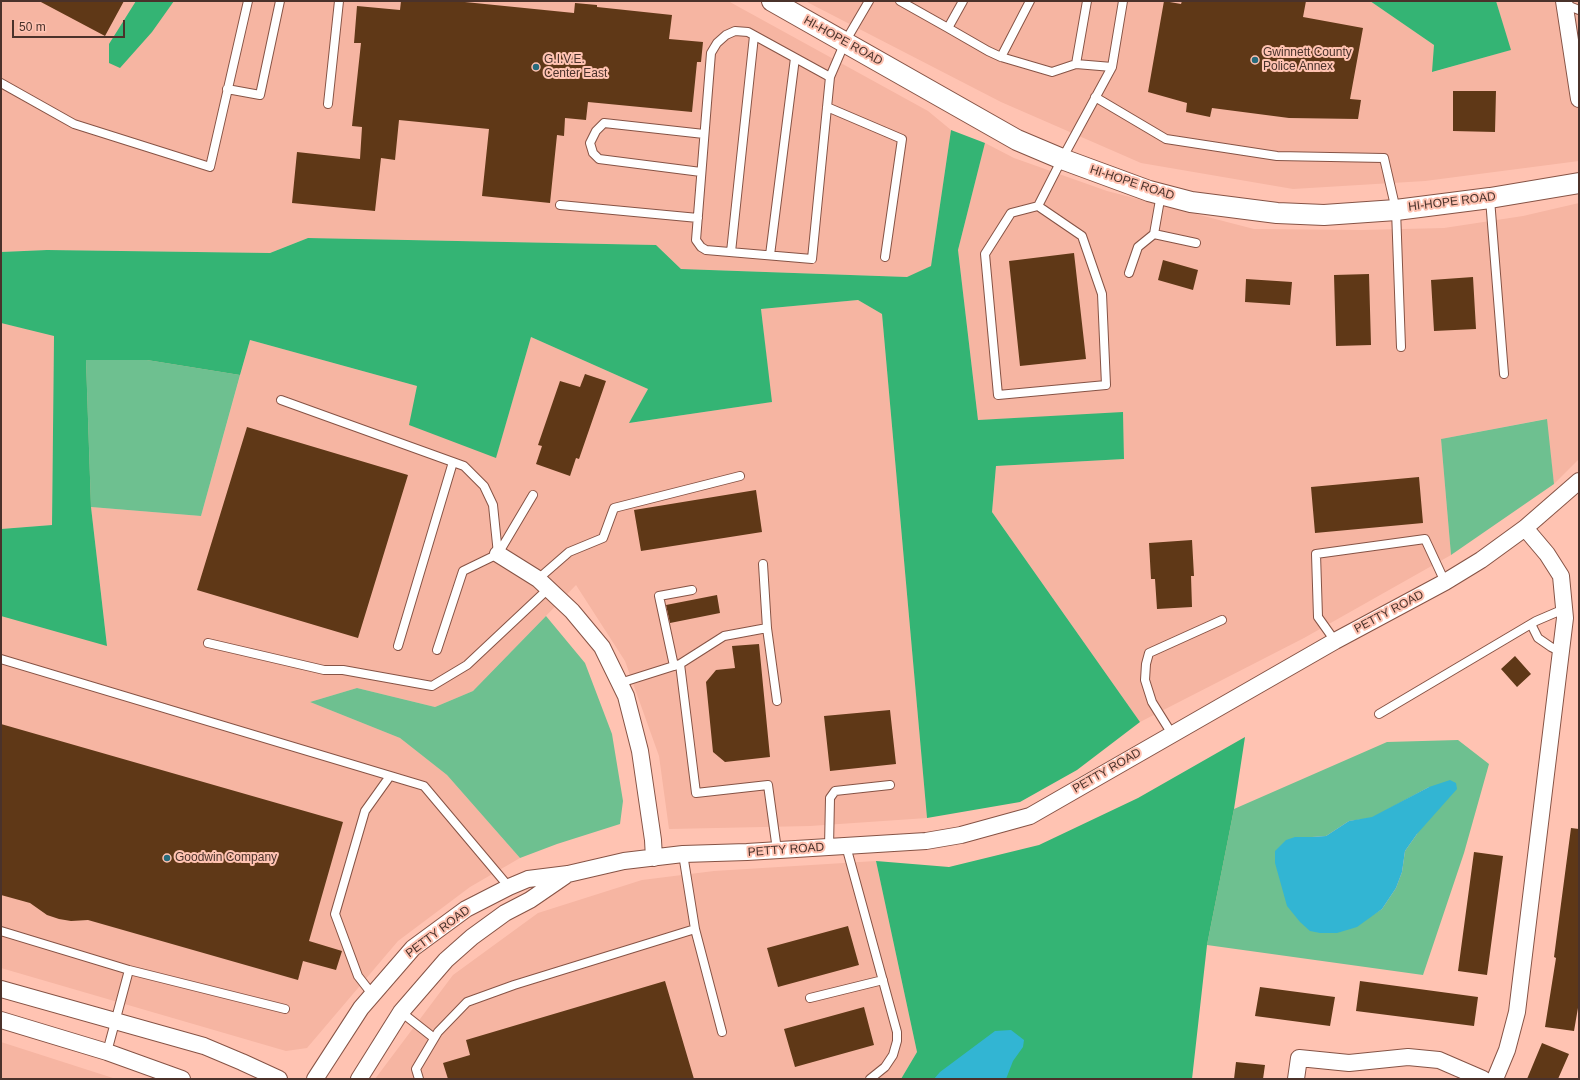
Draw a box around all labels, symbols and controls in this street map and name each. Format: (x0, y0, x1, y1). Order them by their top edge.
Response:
scale bar (14, 12, 127, 38)
street label: HI-HOPE ROAD (801, 13, 885, 69)
text: 50 m (19, 20, 46, 34)
place label: Gwinnett County Police Annex (1263, 46, 1352, 74)
place label: G.I.V.E. Center East (544, 53, 607, 81)
marker: Gwinnett County Police Annex (1250, 55, 1260, 65)
marker: G.I.V.E. Center East (531, 62, 541, 72)
street label: HI-HOPE ROAD (1088, 163, 1176, 203)
street label: HI-HOPE ROAD (1407, 189, 1497, 215)
street label: PETTY ROAD (1352, 588, 1426, 636)
street label: PETTY ROAD (1070, 746, 1144, 796)
street label: PETTY ROAD (747, 840, 825, 860)
place label: Goodwin Company (175, 851, 277, 865)
marker: Goodwin Company (162, 853, 172, 863)
street label: PETTY ROAD (403, 903, 473, 961)

